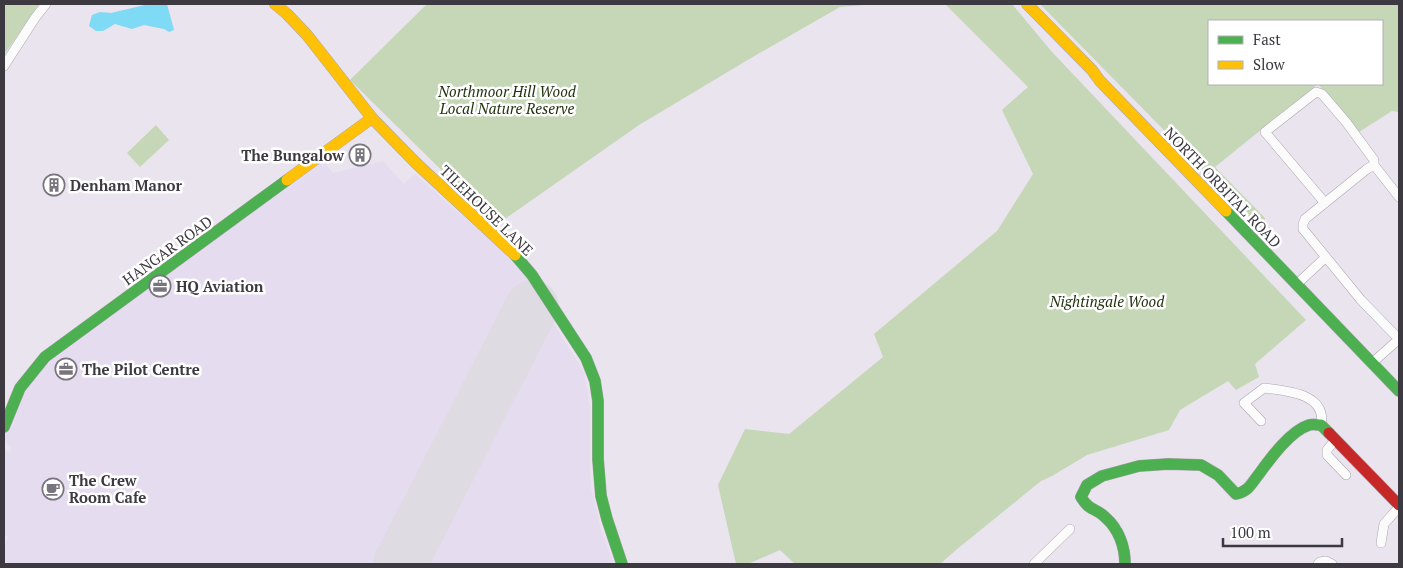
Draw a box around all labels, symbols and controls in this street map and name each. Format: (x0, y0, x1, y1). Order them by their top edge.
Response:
legend (1208, 20, 1383, 85)
text: Fast (1253, 29, 1281, 49)
text: Slow (1253, 54, 1286, 74)
park label: Northmoor Hill Wood Local Nature Reserve (437, 81, 577, 118)
street label: NORTH ORBITAL ROAD (1160, 122, 1286, 252)
building icon: The Bungalow (348, 143, 372, 167)
place label: The Bungalow (241, 145, 344, 165)
street label: TILEHOUSE LANE (436, 160, 538, 260)
building icon: Denham Manor (42, 173, 66, 197)
place label: Denham Manor (70, 175, 182, 195)
street label: HANGAR ROAD (118, 211, 216, 289)
office icon: HQ Aviation (148, 274, 172, 298)
place label: HQ Aviation (176, 276, 264, 296)
park label: Nightingale Wood (1049, 291, 1165, 311)
office icon: The Pilot Centre (54, 357, 78, 381)
place label: The Pilot Centre (82, 359, 200, 379)
place label: The Crew Room Cafe (69, 470, 146, 507)
cafe icon: The Crew Room Cafe (41, 477, 65, 501)
scale bar (1223, 516, 1342, 548)
text: 100 m (1230, 522, 1271, 542)

